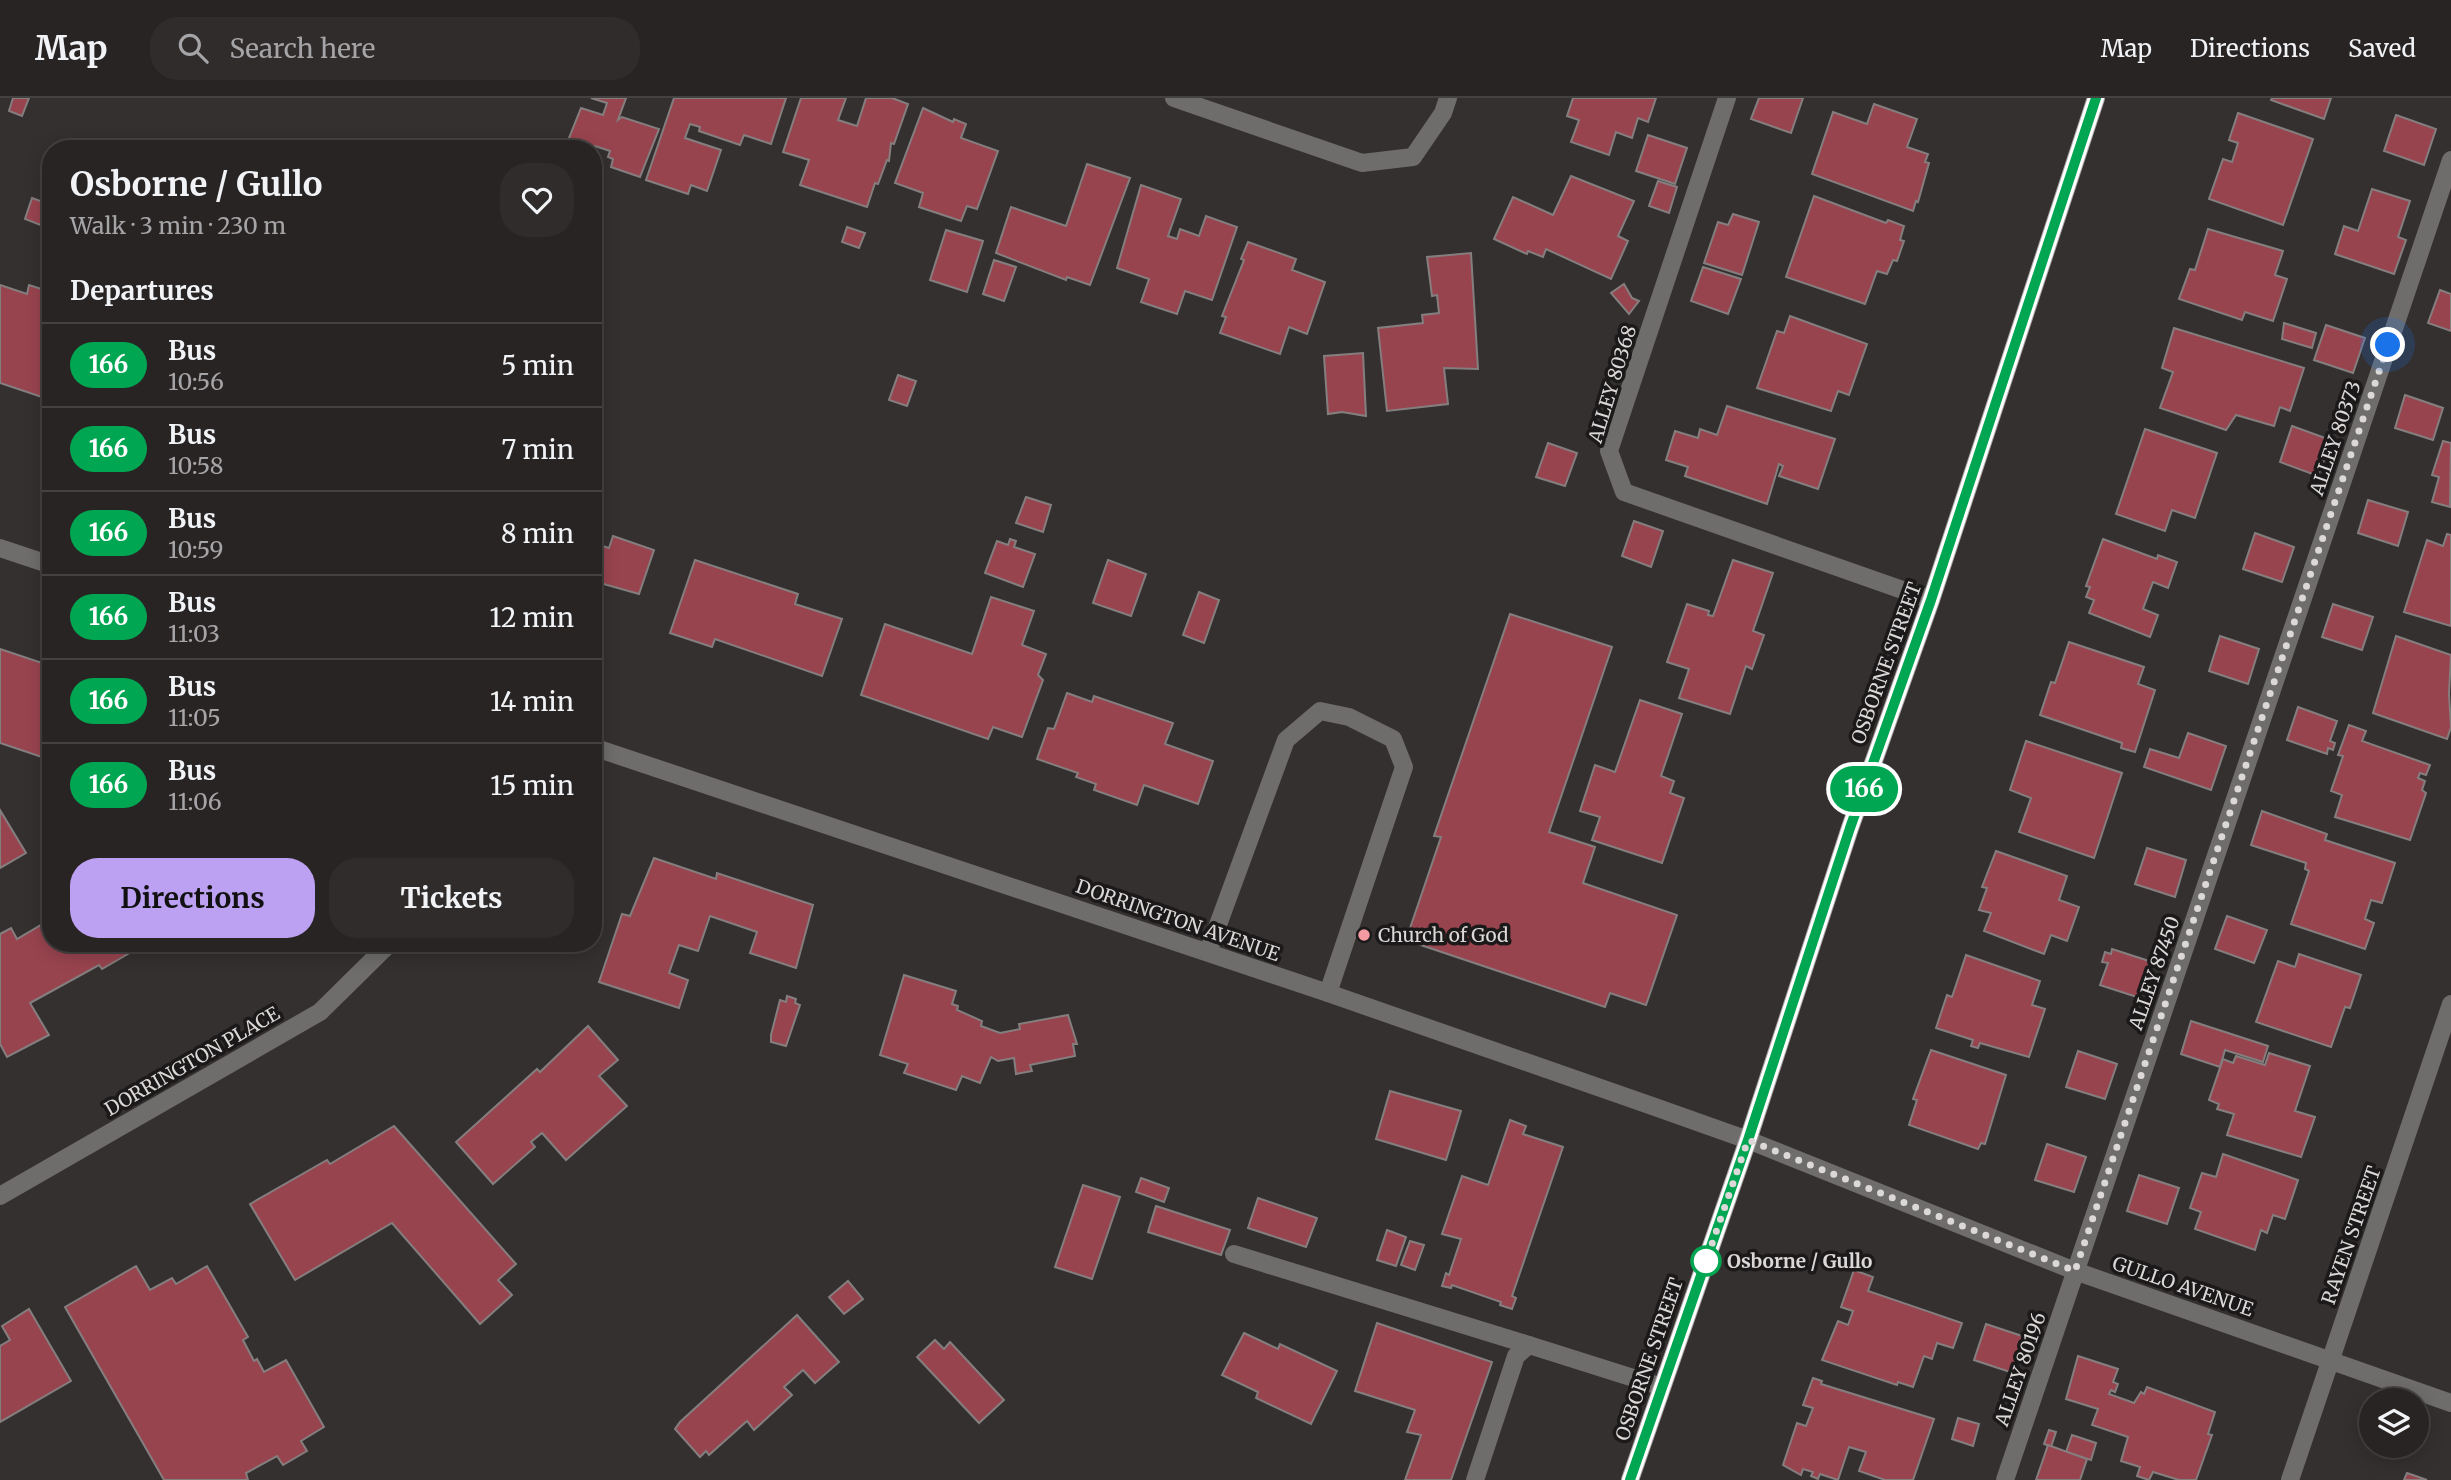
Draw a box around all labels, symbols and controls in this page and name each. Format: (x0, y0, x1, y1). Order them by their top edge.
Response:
search box (150, 17, 640, 80)
text: Map (35, 28, 108, 69)
icon: search (174, 29, 212, 67)
text: Search here (230, 32, 375, 65)
text: Map (2101, 33, 2152, 64)
text: Directions (2190, 33, 2310, 64)
text: Saved (2348, 33, 2416, 64)
button: heart (500, 163, 574, 237)
text: Osborne / Gullo (70, 164, 322, 205)
text: Walk · 3 min · 230 m (70, 211, 286, 240)
text: Departures (70, 274, 214, 307)
street label: ALLEY 80368 (1582, 322, 1641, 447)
your location (2370, 327, 2405, 362)
text: Bus (168, 334, 216, 367)
text: 166 (89, 349, 128, 380)
text: 5 min (501, 349, 574, 382)
text: 10:56 (168, 367, 224, 396)
street label: ALLEY 80373 (2304, 378, 2366, 499)
text: Bus (168, 418, 216, 451)
text: 166 (89, 433, 128, 464)
text: 7 min (502, 433, 574, 466)
text: 10:58 (168, 451, 224, 480)
text: Bus (168, 502, 216, 535)
text: 166 (89, 517, 128, 548)
text: 8 min (501, 517, 574, 550)
text: 10:59 (168, 535, 223, 564)
street label: OSBORNE STREET (1846, 579, 1926, 747)
text: Bus (168, 586, 216, 619)
text: 166 (89, 601, 128, 632)
text: 12 min (490, 601, 574, 634)
text: 11:03 (168, 619, 220, 648)
text: Bus (168, 670, 216, 703)
text: 166 (89, 685, 128, 716)
text: 14 min (490, 685, 574, 718)
text: 11:05 (168, 703, 221, 732)
text: Bus (168, 754, 216, 787)
line badge: 166 (1824, 766, 1904, 812)
text: 166 (89, 769, 128, 800)
text: 15 min (490, 769, 574, 802)
text: 166 (1844, 773, 1884, 804)
text: 11:06 (168, 787, 222, 816)
button: Directions (70, 858, 315, 938)
button: Tickets (329, 858, 574, 938)
street label: DORRINGTON AVENUE (1073, 874, 1283, 966)
street label: ALLEY 87450 (2123, 913, 2185, 1034)
place label: Church of God (1378, 923, 1509, 947)
marker: Church of God (1356, 927, 1372, 943)
street label: DORRINGTON PLACE (100, 1001, 284, 1121)
street label: RAYEN STREET (2316, 1163, 2386, 1307)
marker: Osborne / Gullo (1691, 1246, 1721, 1276)
place label: Osborne / Gullo (1727, 1249, 1872, 1273)
street label: GULLO AVENUE (2109, 1251, 2257, 1321)
street label: OSBORNE STREET (1610, 1274, 1688, 1444)
street label: ALLEY 80196 (1989, 1309, 2051, 1430)
map controls (2359, 1388, 2429, 1458)
button: layers (2359, 1388, 2429, 1458)

